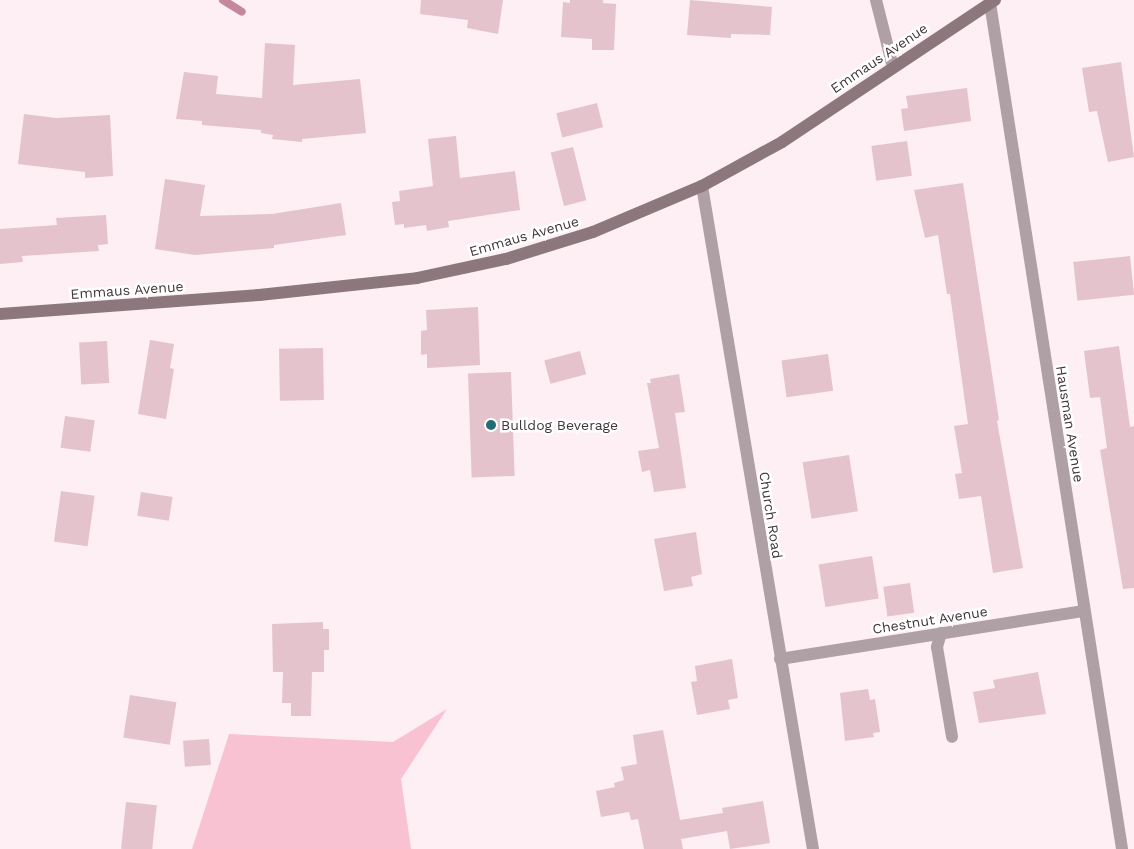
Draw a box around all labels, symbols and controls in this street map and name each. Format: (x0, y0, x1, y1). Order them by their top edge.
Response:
street label: Emmaus Avenue (827, 19, 931, 97)
street label: Emmaus Avenue (467, 212, 581, 260)
street label: Emmaus Avenue (70, 278, 184, 302)
street label: Hausman Avenue (1052, 364, 1088, 484)
place label: Bulldog Beverage (501, 417, 618, 433)
marker: Bulldog Beverage (485, 419, 497, 431)
street label: Church Road (756, 470, 786, 560)
street label: Chestnut Avenue (871, 603, 989, 637)

